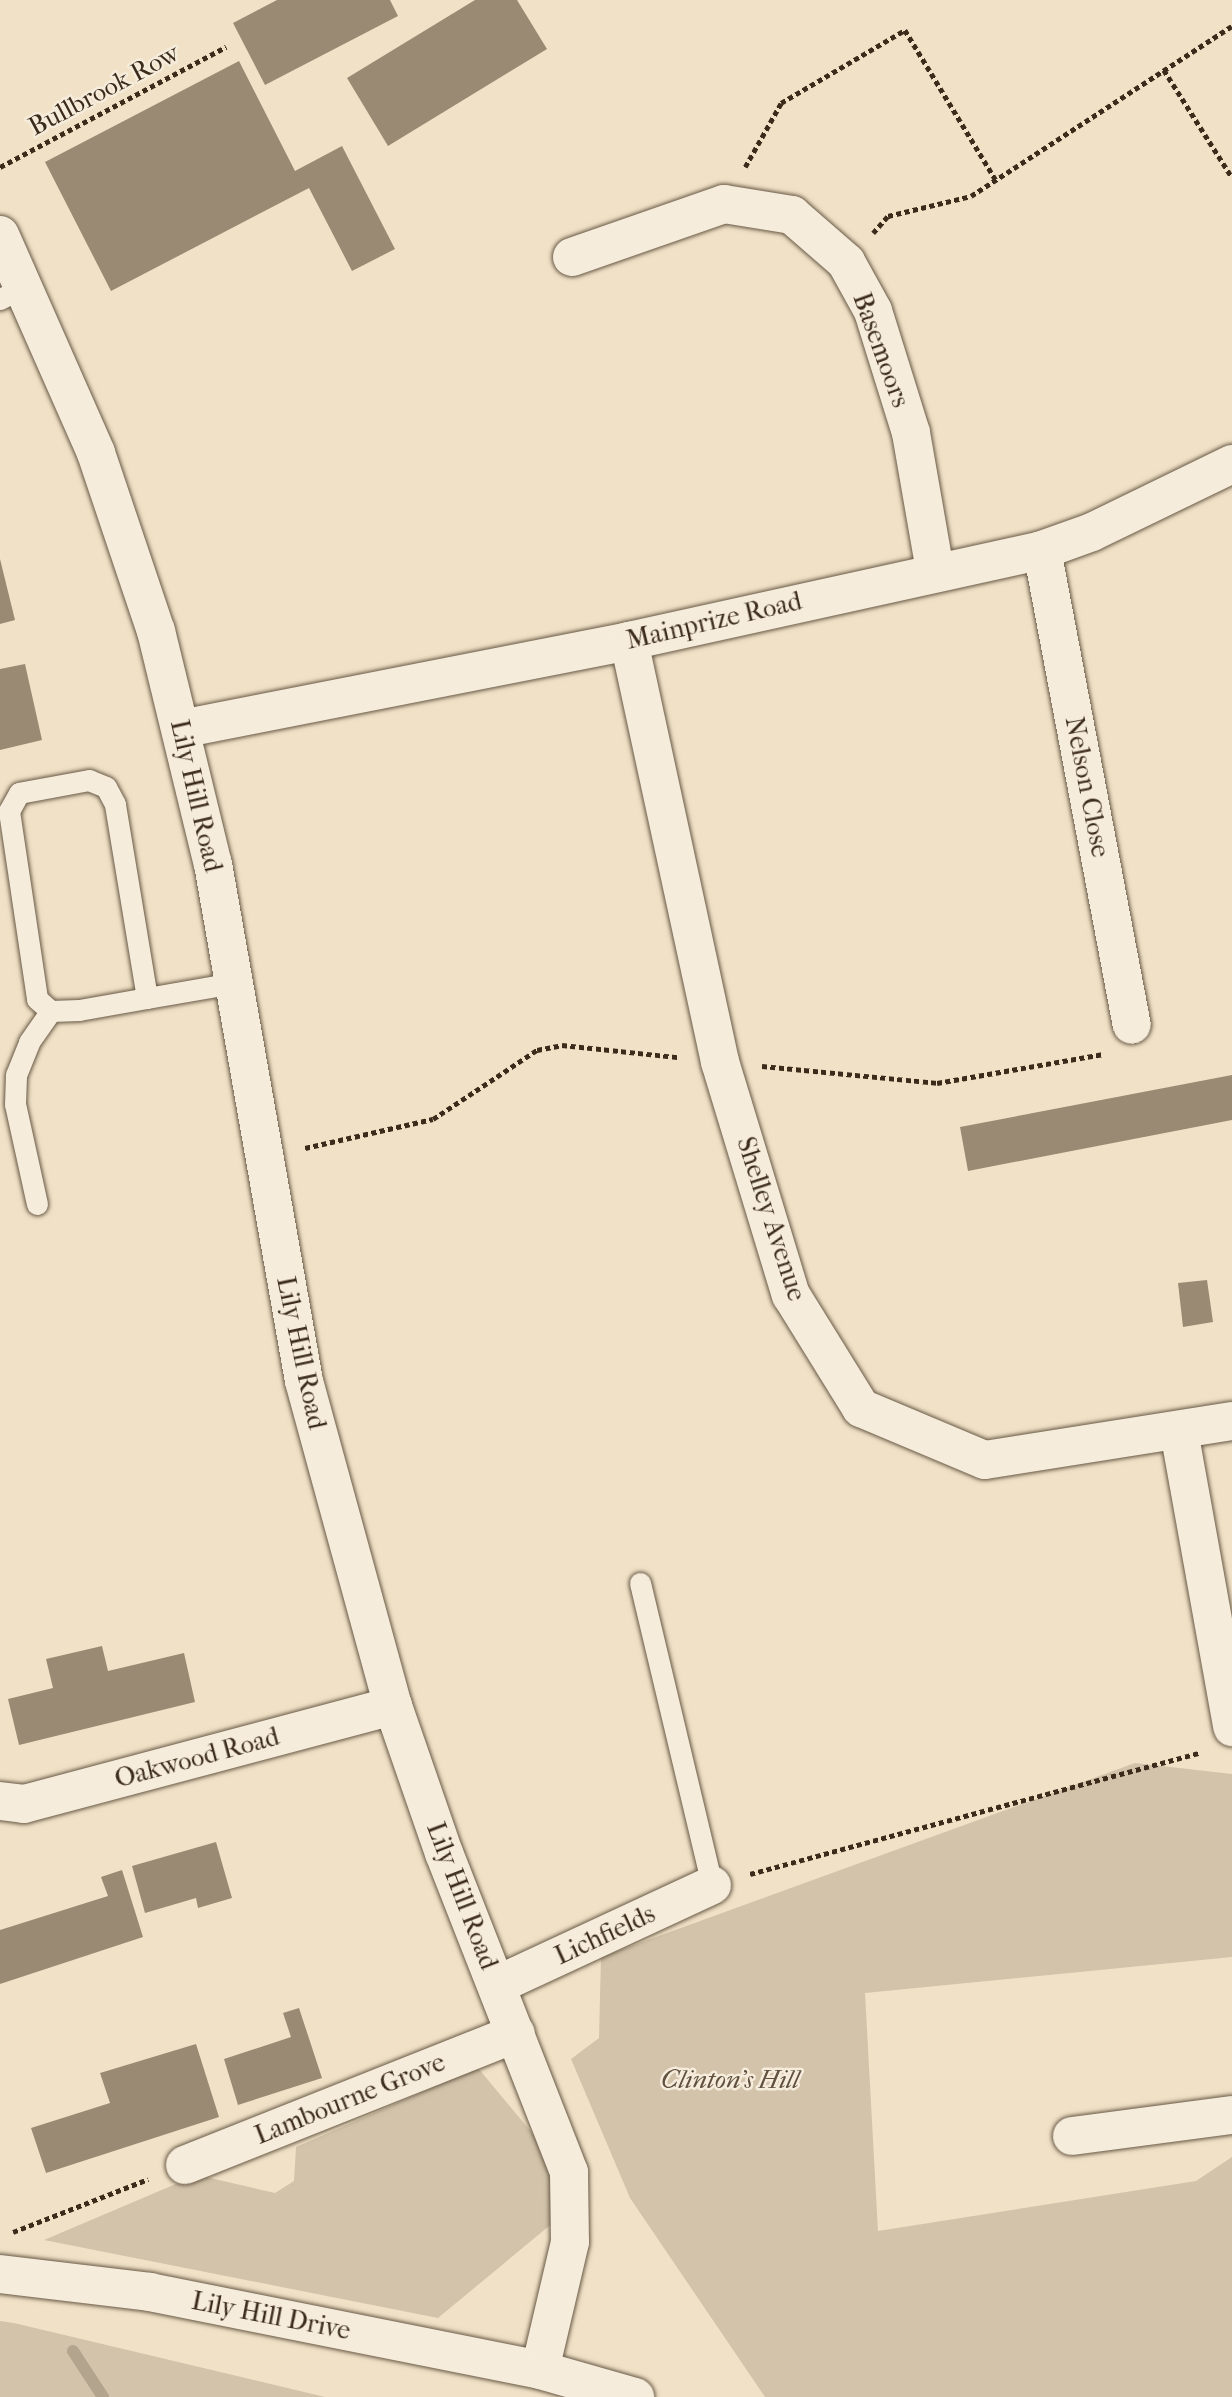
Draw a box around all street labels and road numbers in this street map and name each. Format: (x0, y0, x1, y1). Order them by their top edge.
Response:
street label: Bullbrook Row (23, 37, 185, 143)
street label: Basemoors (846, 288, 916, 412)
street label: Mainprize Road (623, 586, 805, 656)
street label: Nelson Close (1058, 714, 1116, 860)
street label: Lily Hill Road (163, 717, 229, 875)
street label: Shelley Avenue (730, 1133, 812, 1305)
street label: Lily Hill Road (270, 1274, 332, 1432)
street label: Oakwood Road (111, 1721, 283, 1795)
street label: Lily Hill Road (420, 1818, 504, 1974)
street label: Lichfields (550, 1898, 660, 1972)
street label: Lambourne Grove (250, 2047, 450, 2151)
street label: Lily Hill Drive (189, 2285, 353, 2347)

